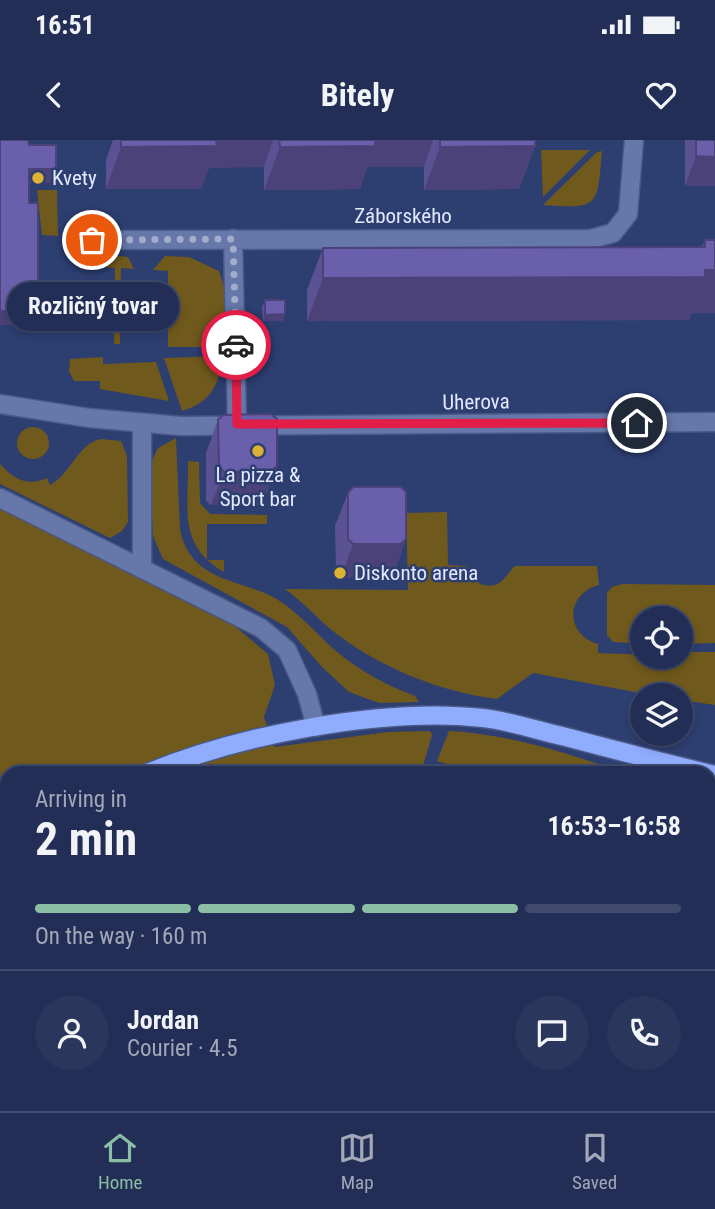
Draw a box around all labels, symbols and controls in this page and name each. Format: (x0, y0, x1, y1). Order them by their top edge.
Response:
text: 16:51 (35, 10, 95, 40)
icon: back (35, 76, 73, 114)
text: Bitely (321, 76, 394, 114)
icon: heart (642, 76, 680, 114)
place label: Kvety (52, 166, 97, 190)
marker: Kvety (30, 170, 46, 186)
street label: Záborského (354, 204, 452, 228)
pin (62, 210, 122, 270)
icon: bag (73, 221, 111, 259)
callout: Rozličný tovar (6, 282, 178, 331)
text: Rozličný tovar (28, 293, 158, 320)
courier (201, 310, 271, 380)
icon: car (217, 326, 255, 364)
street label: Uherova (442, 389, 510, 415)
pin (607, 393, 667, 453)
icon: home (618, 404, 656, 442)
marker: La pizza & Sport bar (250, 443, 266, 459)
place label: La pizza & Sport bar (216, 463, 301, 511)
place label: Diskonto arena (354, 561, 478, 585)
marker: Diskonto arena (332, 565, 348, 581)
map controls (630, 606, 693, 746)
button: locate (630, 606, 693, 669)
button: layers (630, 683, 693, 746)
text: Arriving in (35, 786, 127, 813)
text: 16:53–16:58 (547, 811, 681, 841)
text: 2 min (35, 812, 137, 866)
text: On the way · 160 m (35, 923, 207, 950)
button: person (35, 996, 109, 1070)
button: chat (515, 996, 589, 1070)
button: phone (607, 996, 681, 1070)
text: Jordan (127, 1005, 199, 1035)
text: Courier · 4.5 (127, 1035, 238, 1062)
tab: Home (98, 1129, 142, 1194)
tab: Map (338, 1129, 376, 1194)
tab: Saved (572, 1129, 617, 1194)

